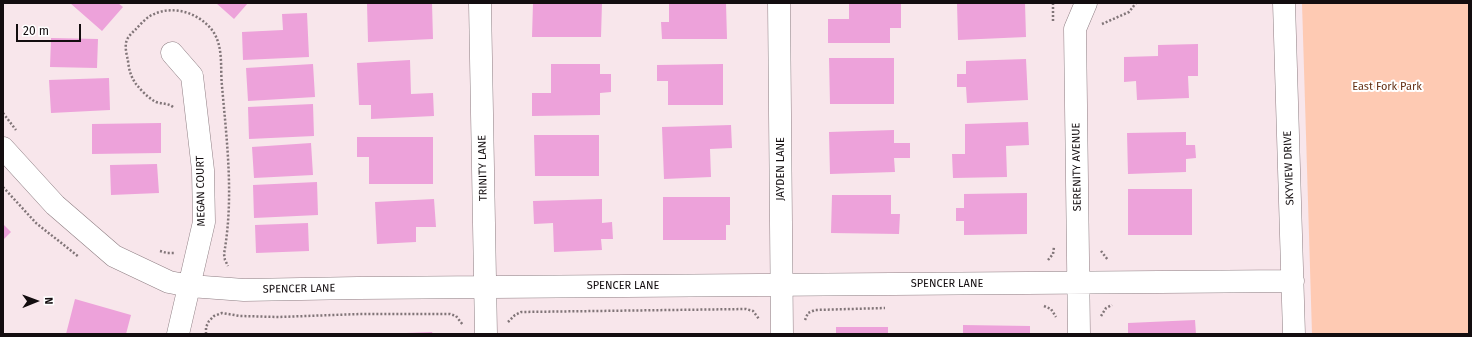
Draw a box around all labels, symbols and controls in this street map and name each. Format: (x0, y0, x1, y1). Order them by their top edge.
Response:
scale bar (18, 16, 83, 42)
text: 20 m (23, 24, 49, 38)
park label: East Fork Park (1352, 80, 1422, 94)
street label: SERENITY AVENUE (1070, 123, 1084, 211)
street label: SKYVIEW DRIVE (1281, 130, 1297, 206)
street label: TRINITY LANE (476, 135, 490, 201)
street label: JAYDEN LANE (774, 137, 788, 201)
street label: MEGAN COURT (194, 155, 208, 227)
street label: SPENCER LANE (911, 277, 983, 291)
street label: SPENCER LANE (587, 279, 659, 293)
north arrow (16, 281, 56, 321)
street label: SPENCER LANE (263, 282, 335, 296)
text: N (42, 297, 55, 305)

